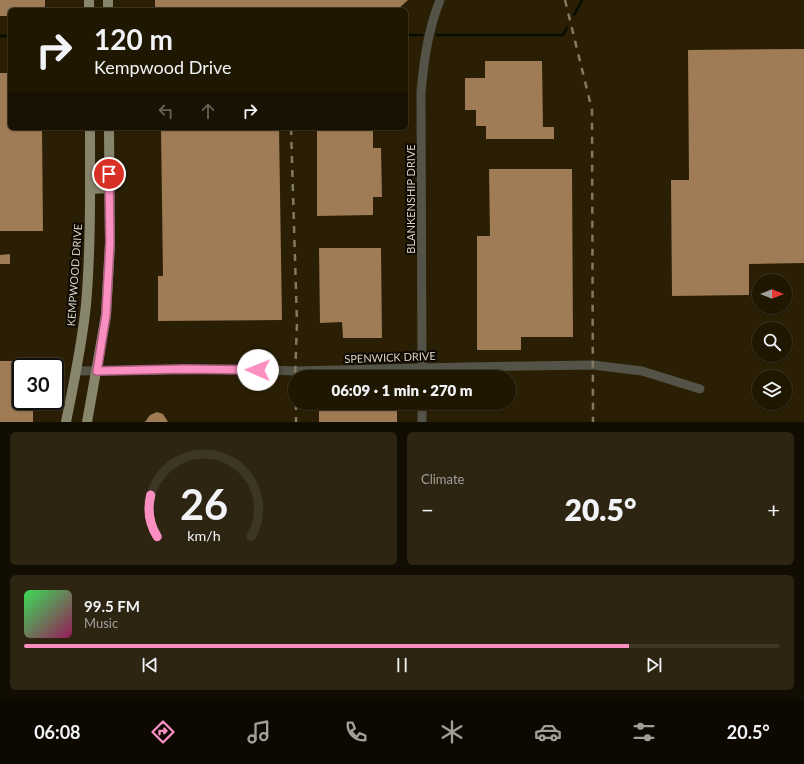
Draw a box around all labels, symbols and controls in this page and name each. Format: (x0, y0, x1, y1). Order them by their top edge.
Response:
text: 120 m (94, 22, 173, 56)
icon: right (28, 24, 80, 76)
text: Kempwood Drive (94, 56, 232, 78)
icon: left (155, 100, 177, 122)
icon: ahead (197, 100, 219, 122)
icon: right (239, 100, 261, 122)
street label: BLANKENSHIP DRIVE (404, 144, 417, 254)
pin (92, 157, 126, 191)
icon: arrive (98, 163, 120, 185)
street label: KEMPWOOD DRIVE (64, 223, 84, 327)
north arrow (752, 274, 792, 314)
map controls (752, 274, 792, 410)
button: search (752, 322, 792, 362)
position arrow (237, 349, 279, 391)
street label: SPENWICK DRIVE (344, 349, 436, 365)
speed limit sign: 30 (12, 358, 64, 410)
button: layers (752, 370, 792, 410)
text: 06:09 · 1 min · 270 m (331, 381, 473, 399)
text: Climate (421, 471, 464, 487)
text: 26 (179, 478, 228, 528)
text: 20.5° (565, 491, 636, 527)
text: − (421, 496, 434, 523)
text: + (767, 496, 780, 523)
text: km/h (187, 526, 220, 543)
text: 99.5 FM (84, 597, 140, 615)
text: Music (84, 615, 118, 631)
icon: previous (139, 654, 161, 676)
icon: pause (391, 654, 413, 676)
icon: next (643, 654, 665, 676)
icon: directions (149, 718, 177, 746)
icon: music (245, 718, 273, 746)
icon: phone (342, 718, 370, 746)
icon: climate (438, 718, 466, 746)
icon: car (534, 718, 562, 746)
icon: filters (630, 718, 658, 746)
text: 06:08 (34, 721, 81, 743)
text: 20.5° (727, 721, 770, 743)

